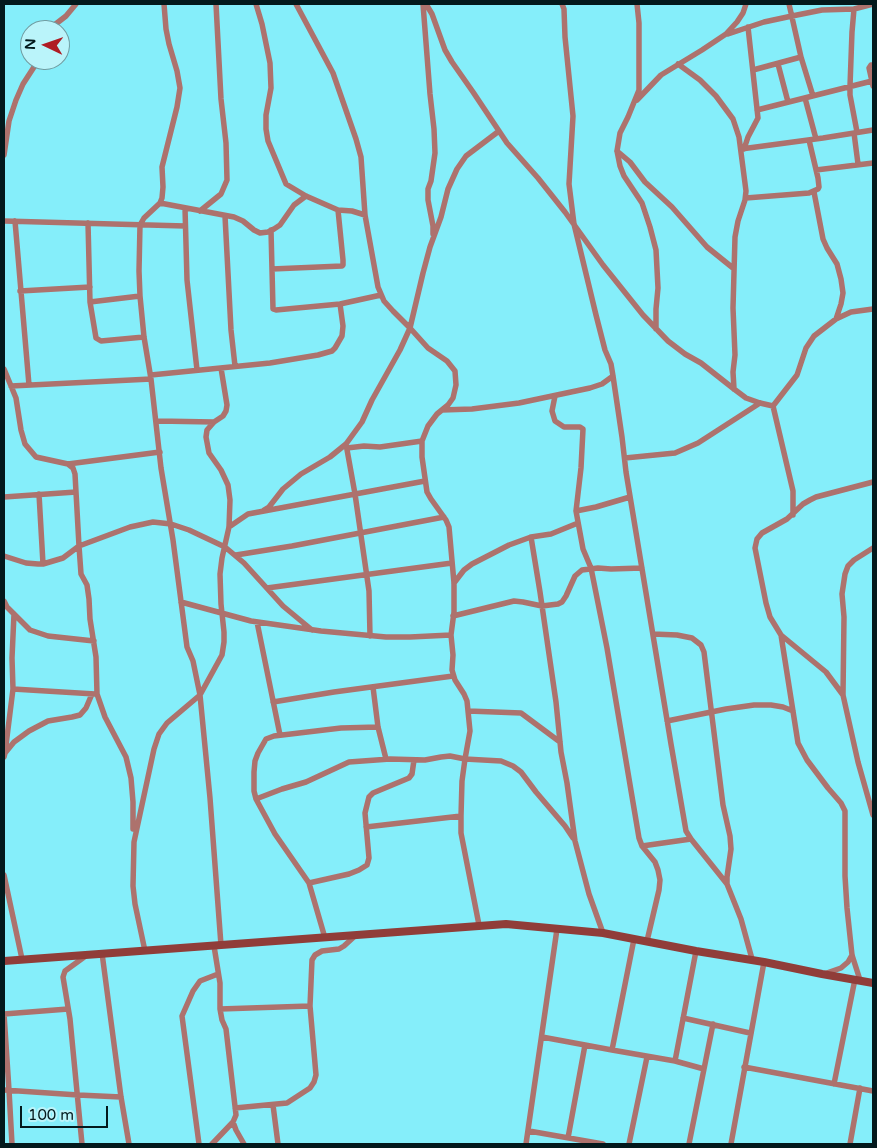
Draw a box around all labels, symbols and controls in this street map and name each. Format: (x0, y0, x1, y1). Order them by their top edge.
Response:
north arrow (20, 20, 70, 70)
text: N (22, 38, 39, 50)
scale bar (22, 1096, 110, 1128)
text: 100 m (28, 1106, 74, 1124)

